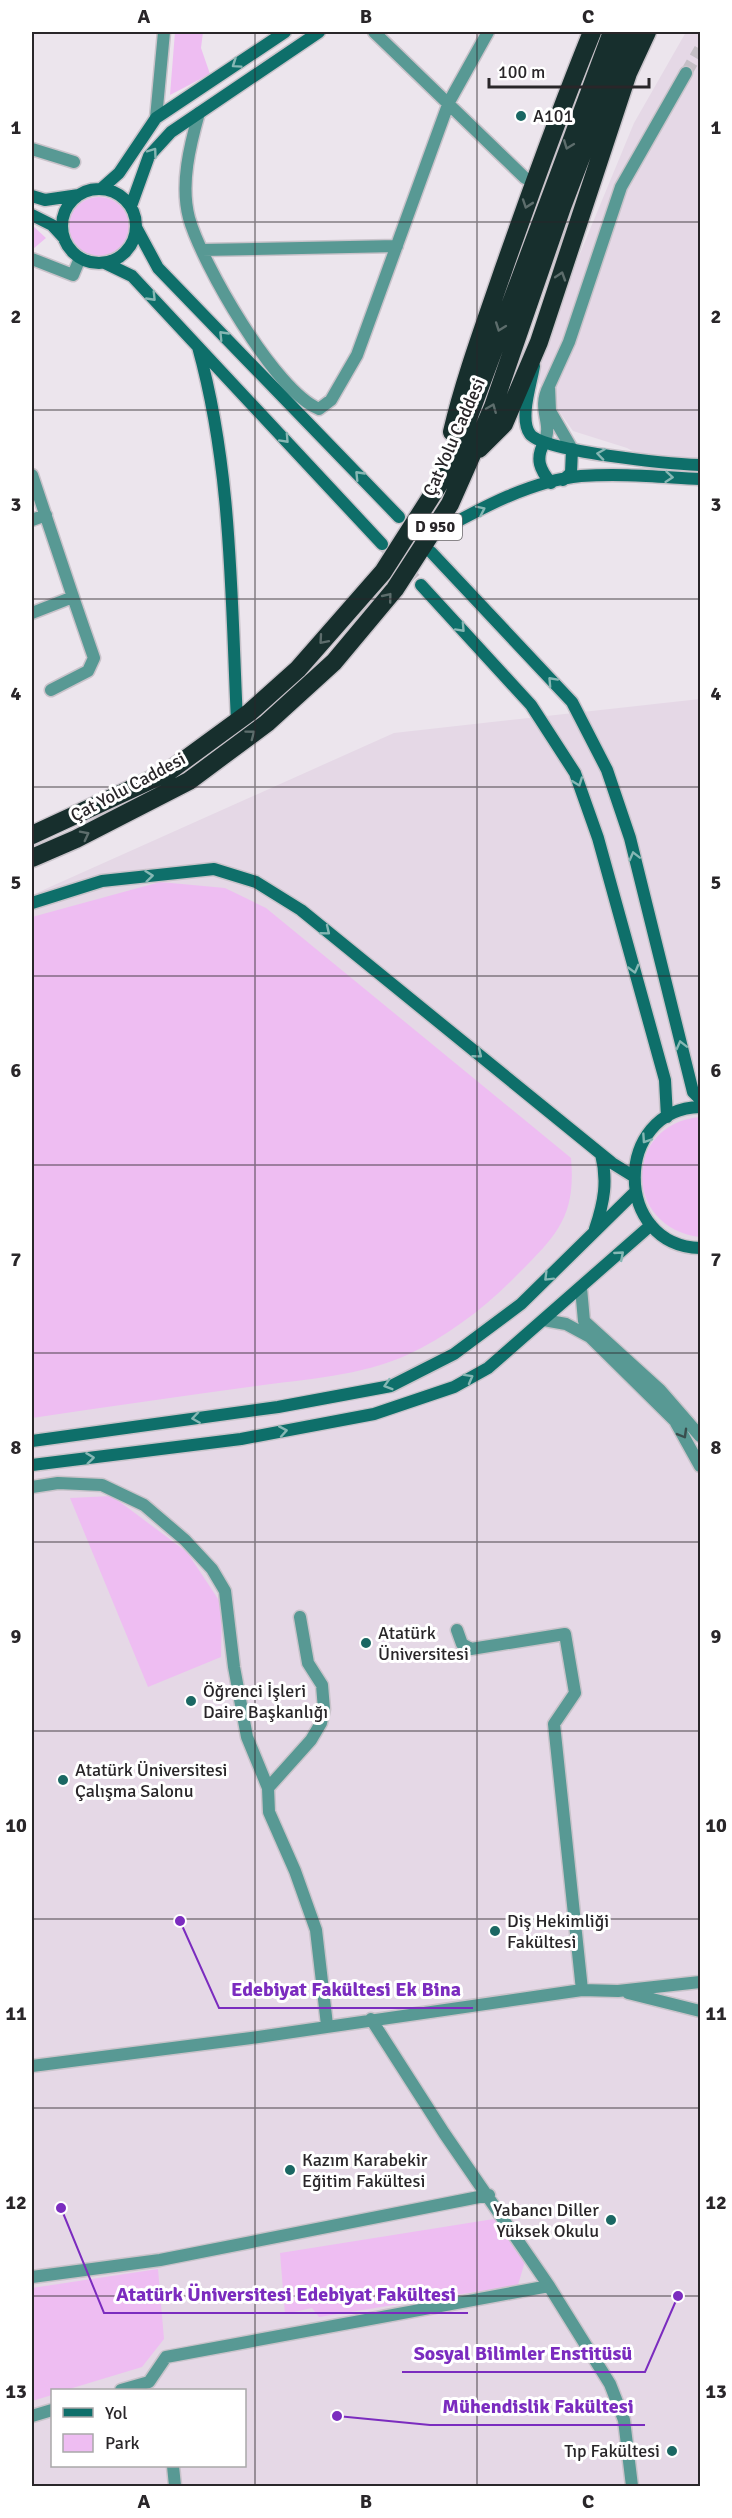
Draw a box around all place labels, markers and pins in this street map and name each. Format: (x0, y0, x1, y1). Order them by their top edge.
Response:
place label: A101 (533, 105, 573, 127)
marker: A101 (514, 109, 528, 123)
place label: Atatürk Üniversitesi (378, 1622, 469, 1665)
marker: Atatürk Üniversitesi (359, 1636, 373, 1650)
place label: Öğrenci İşleri Daire Başkanlığı (203, 1680, 328, 1723)
marker: Öğrenci İşleri Daire Başkanlığı (184, 1694, 198, 1708)
place label: Atatürk Üniversitesi Çalışma Salonu (75, 1759, 227, 1802)
marker: Atatürk Üniversitesi Çalışma Salonu (56, 1773, 70, 1787)
place label: Diş Hekimliği Fakültesi (507, 1910, 609, 1953)
marker: Diş Hekimliği Fakültesi (488, 1924, 502, 1938)
callout: Edebiyat Fakültesi Ek Bina (219, 1970, 473, 2008)
place label: Kazım Karabekir Eğitim Fakültesi (302, 2149, 428, 2192)
marker: Kazım Karabekir Eğitim Fakültesi (283, 2163, 297, 2177)
place label: Yabancı Diller Yüksek Okulu (493, 2199, 599, 2242)
marker: Yabancı Diller Yüksek Okulu (604, 2213, 618, 2227)
callout: Atatürk Üniversitesi Edebiyat Fakültesi (104, 2275, 468, 2313)
callout: Sosyal Bilimler Enstitüsü (402, 2334, 645, 2372)
callout: Mühendislik Fakültesi (430, 2387, 645, 2425)
place label: Tıp Fakültesi (564, 2440, 660, 2462)
marker: Tıp Fakültesi (665, 2444, 679, 2458)

